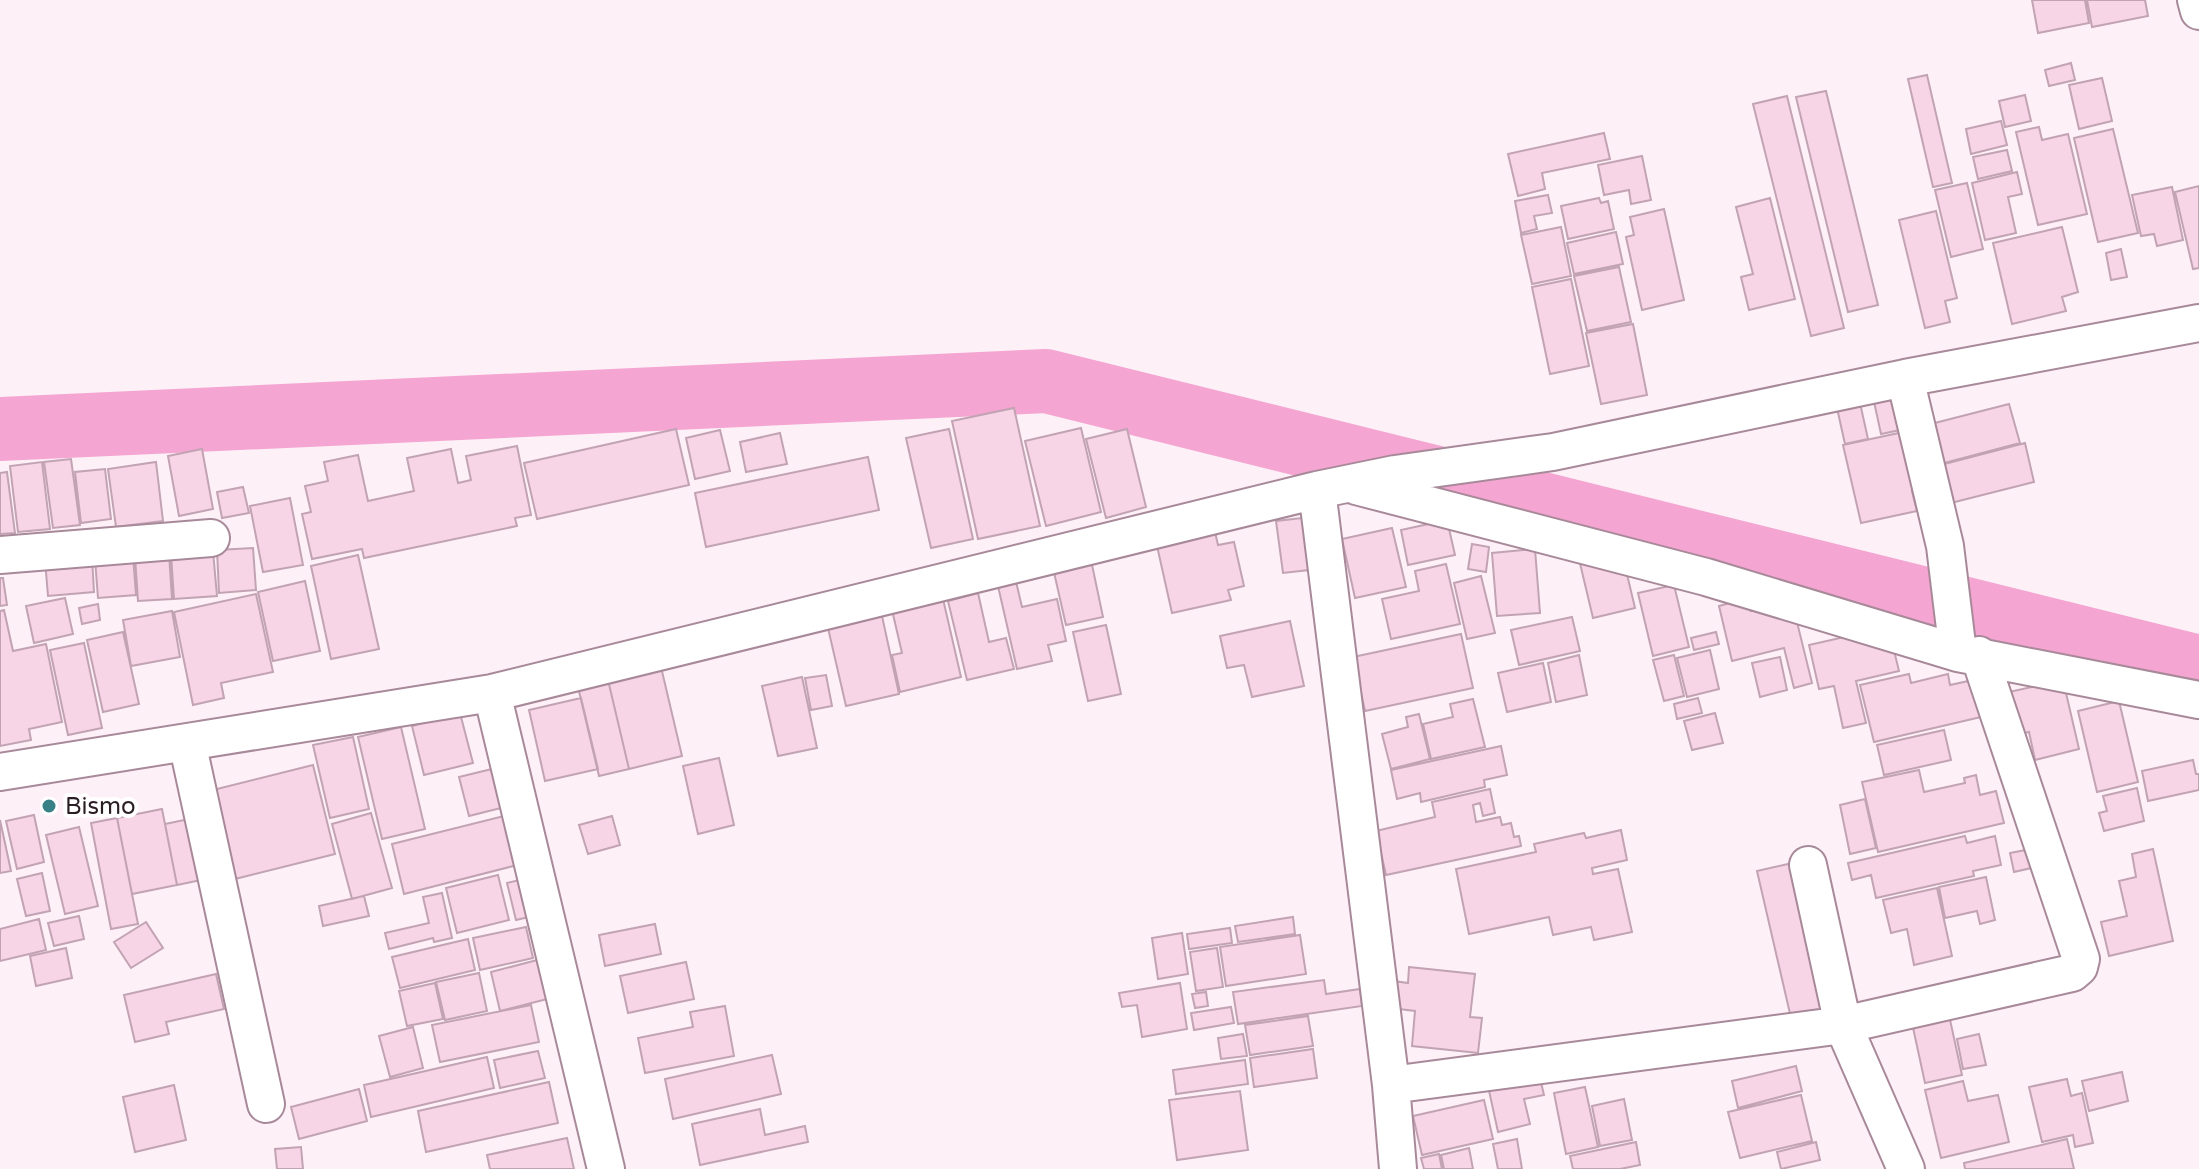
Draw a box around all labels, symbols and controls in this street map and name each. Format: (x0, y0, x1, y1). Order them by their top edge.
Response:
place label: Bismo (65, 792, 136, 821)
marker: Bismo (40, 797, 58, 815)

